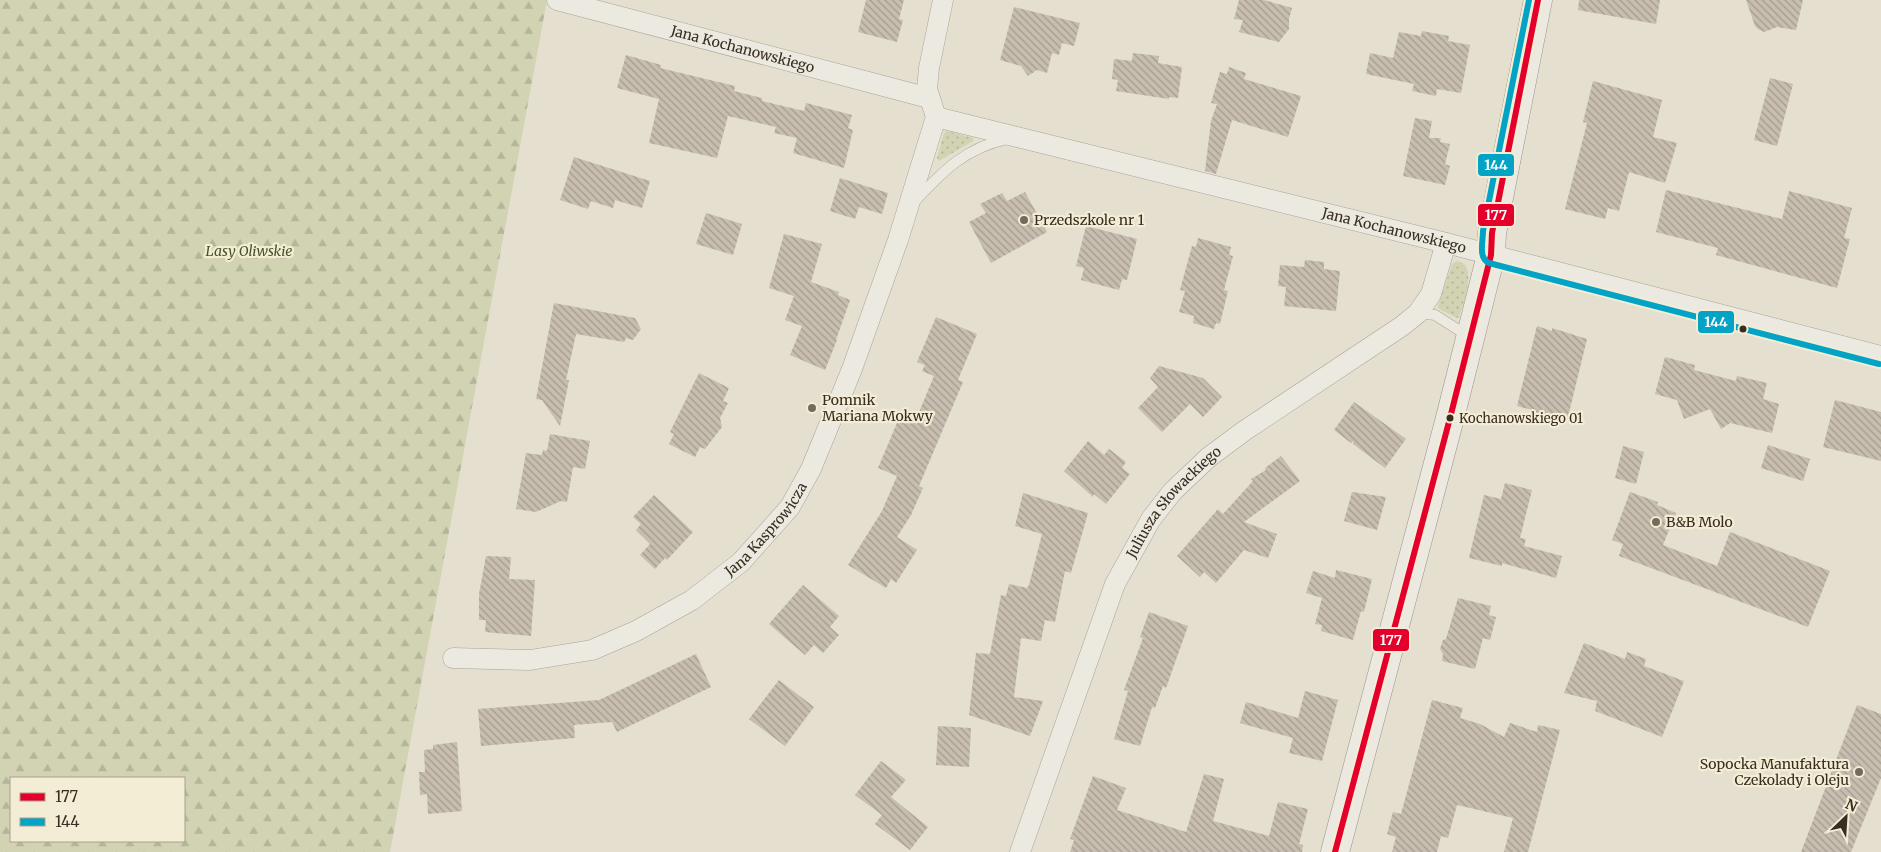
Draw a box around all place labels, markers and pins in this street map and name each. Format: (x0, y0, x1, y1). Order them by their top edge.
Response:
place label: Przedszkole nr 1 (1034, 211, 1144, 229)
marker: Przedszkole nr 1 (1018, 214, 1030, 226)
unlabelled marker (1738, 324, 1748, 334)
place label: Pomnik Mariana Mokwy (822, 391, 934, 425)
marker: Pomnik Mariana Mokwy (806, 402, 818, 414)
place label: Kochanowskiego 01 (1459, 410, 1583, 427)
marker: Kochanowskiego 01 (1445, 413, 1455, 423)
place label: B&B Molo (1666, 513, 1733, 531)
marker: B&B Molo (1650, 516, 1662, 528)
place label: Sopocka Manufaktura Czekolady i Oleju (1700, 755, 1849, 789)
marker: Sopocka Manufaktura Czekolady i Oleju (1853, 766, 1865, 778)

